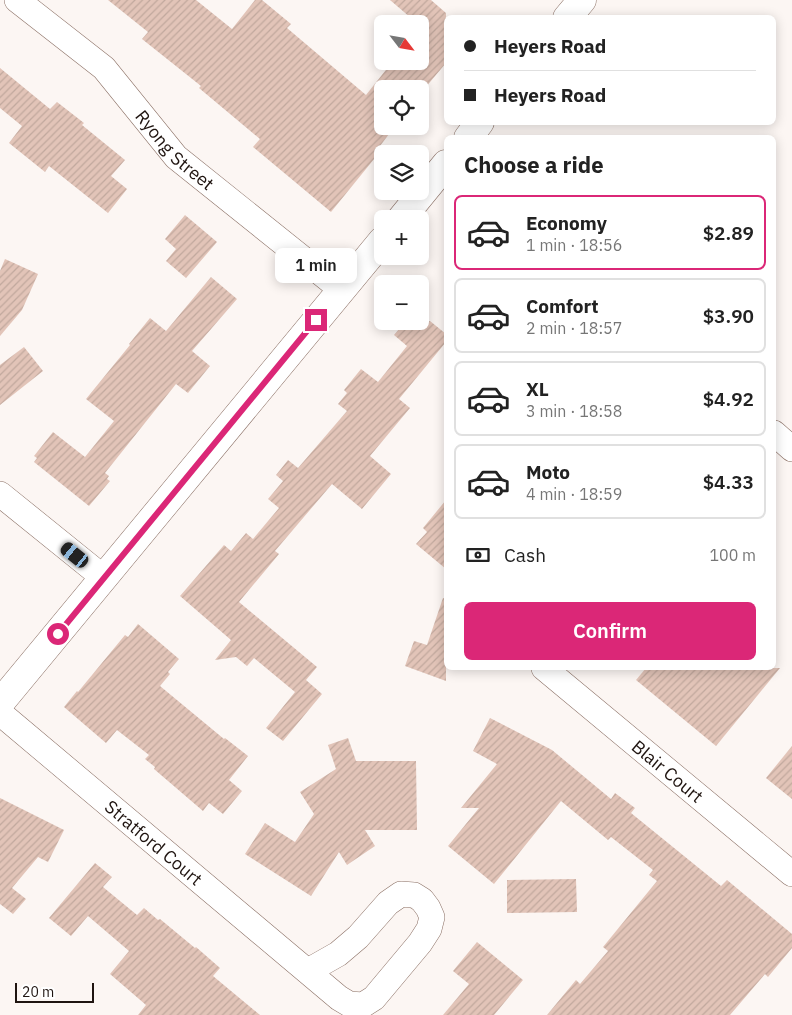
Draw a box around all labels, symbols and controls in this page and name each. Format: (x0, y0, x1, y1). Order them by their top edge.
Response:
north arrow (374, 15, 429, 70)
map controls (374, 15, 429, 330)
text: Heyers Road (494, 34, 606, 58)
button: locate (374, 80, 429, 135)
text: Heyers Road (494, 83, 606, 107)
street label: Ryong Street (131, 105, 219, 195)
button: layers (374, 145, 429, 200)
text: Choose a ride (464, 150, 604, 179)
button: + (374, 210, 429, 265)
icon: car (466, 210, 511, 255)
text: Economy (526, 211, 607, 235)
text: $2.89 (703, 221, 754, 245)
text: 1 min · 18:56 (526, 235, 622, 255)
callout: 1 min (275, 248, 357, 282)
text: 1 min (295, 255, 337, 275)
button: − (374, 275, 429, 330)
icon: car (466, 293, 511, 338)
text: Comfort (526, 294, 599, 318)
text: $3.90 (703, 304, 754, 328)
route end (305, 309, 327, 331)
text: 2 min · 18:57 (526, 318, 622, 338)
icon: car (466, 376, 511, 421)
text: XL (526, 377, 549, 401)
text: $4.92 (703, 387, 754, 411)
text: 3 min · 18:58 (526, 401, 622, 421)
icon: car (466, 459, 511, 504)
text: Moto (526, 460, 570, 484)
text: $4.33 (703, 470, 754, 494)
text: 4 min · 18:59 (526, 484, 622, 504)
car (58, 540, 91, 570)
icon: cash (464, 541, 492, 569)
text: Cash (504, 543, 546, 567)
text: 100 m (709, 545, 756, 565)
button: Confirm (464, 602, 756, 660)
route start (47, 623, 69, 645)
street label: Blair Court (627, 734, 708, 807)
street label: Stratford Court (100, 795, 207, 890)
scale bar (15, 980, 94, 1003)
text: 20 m (22, 983, 54, 1001)

